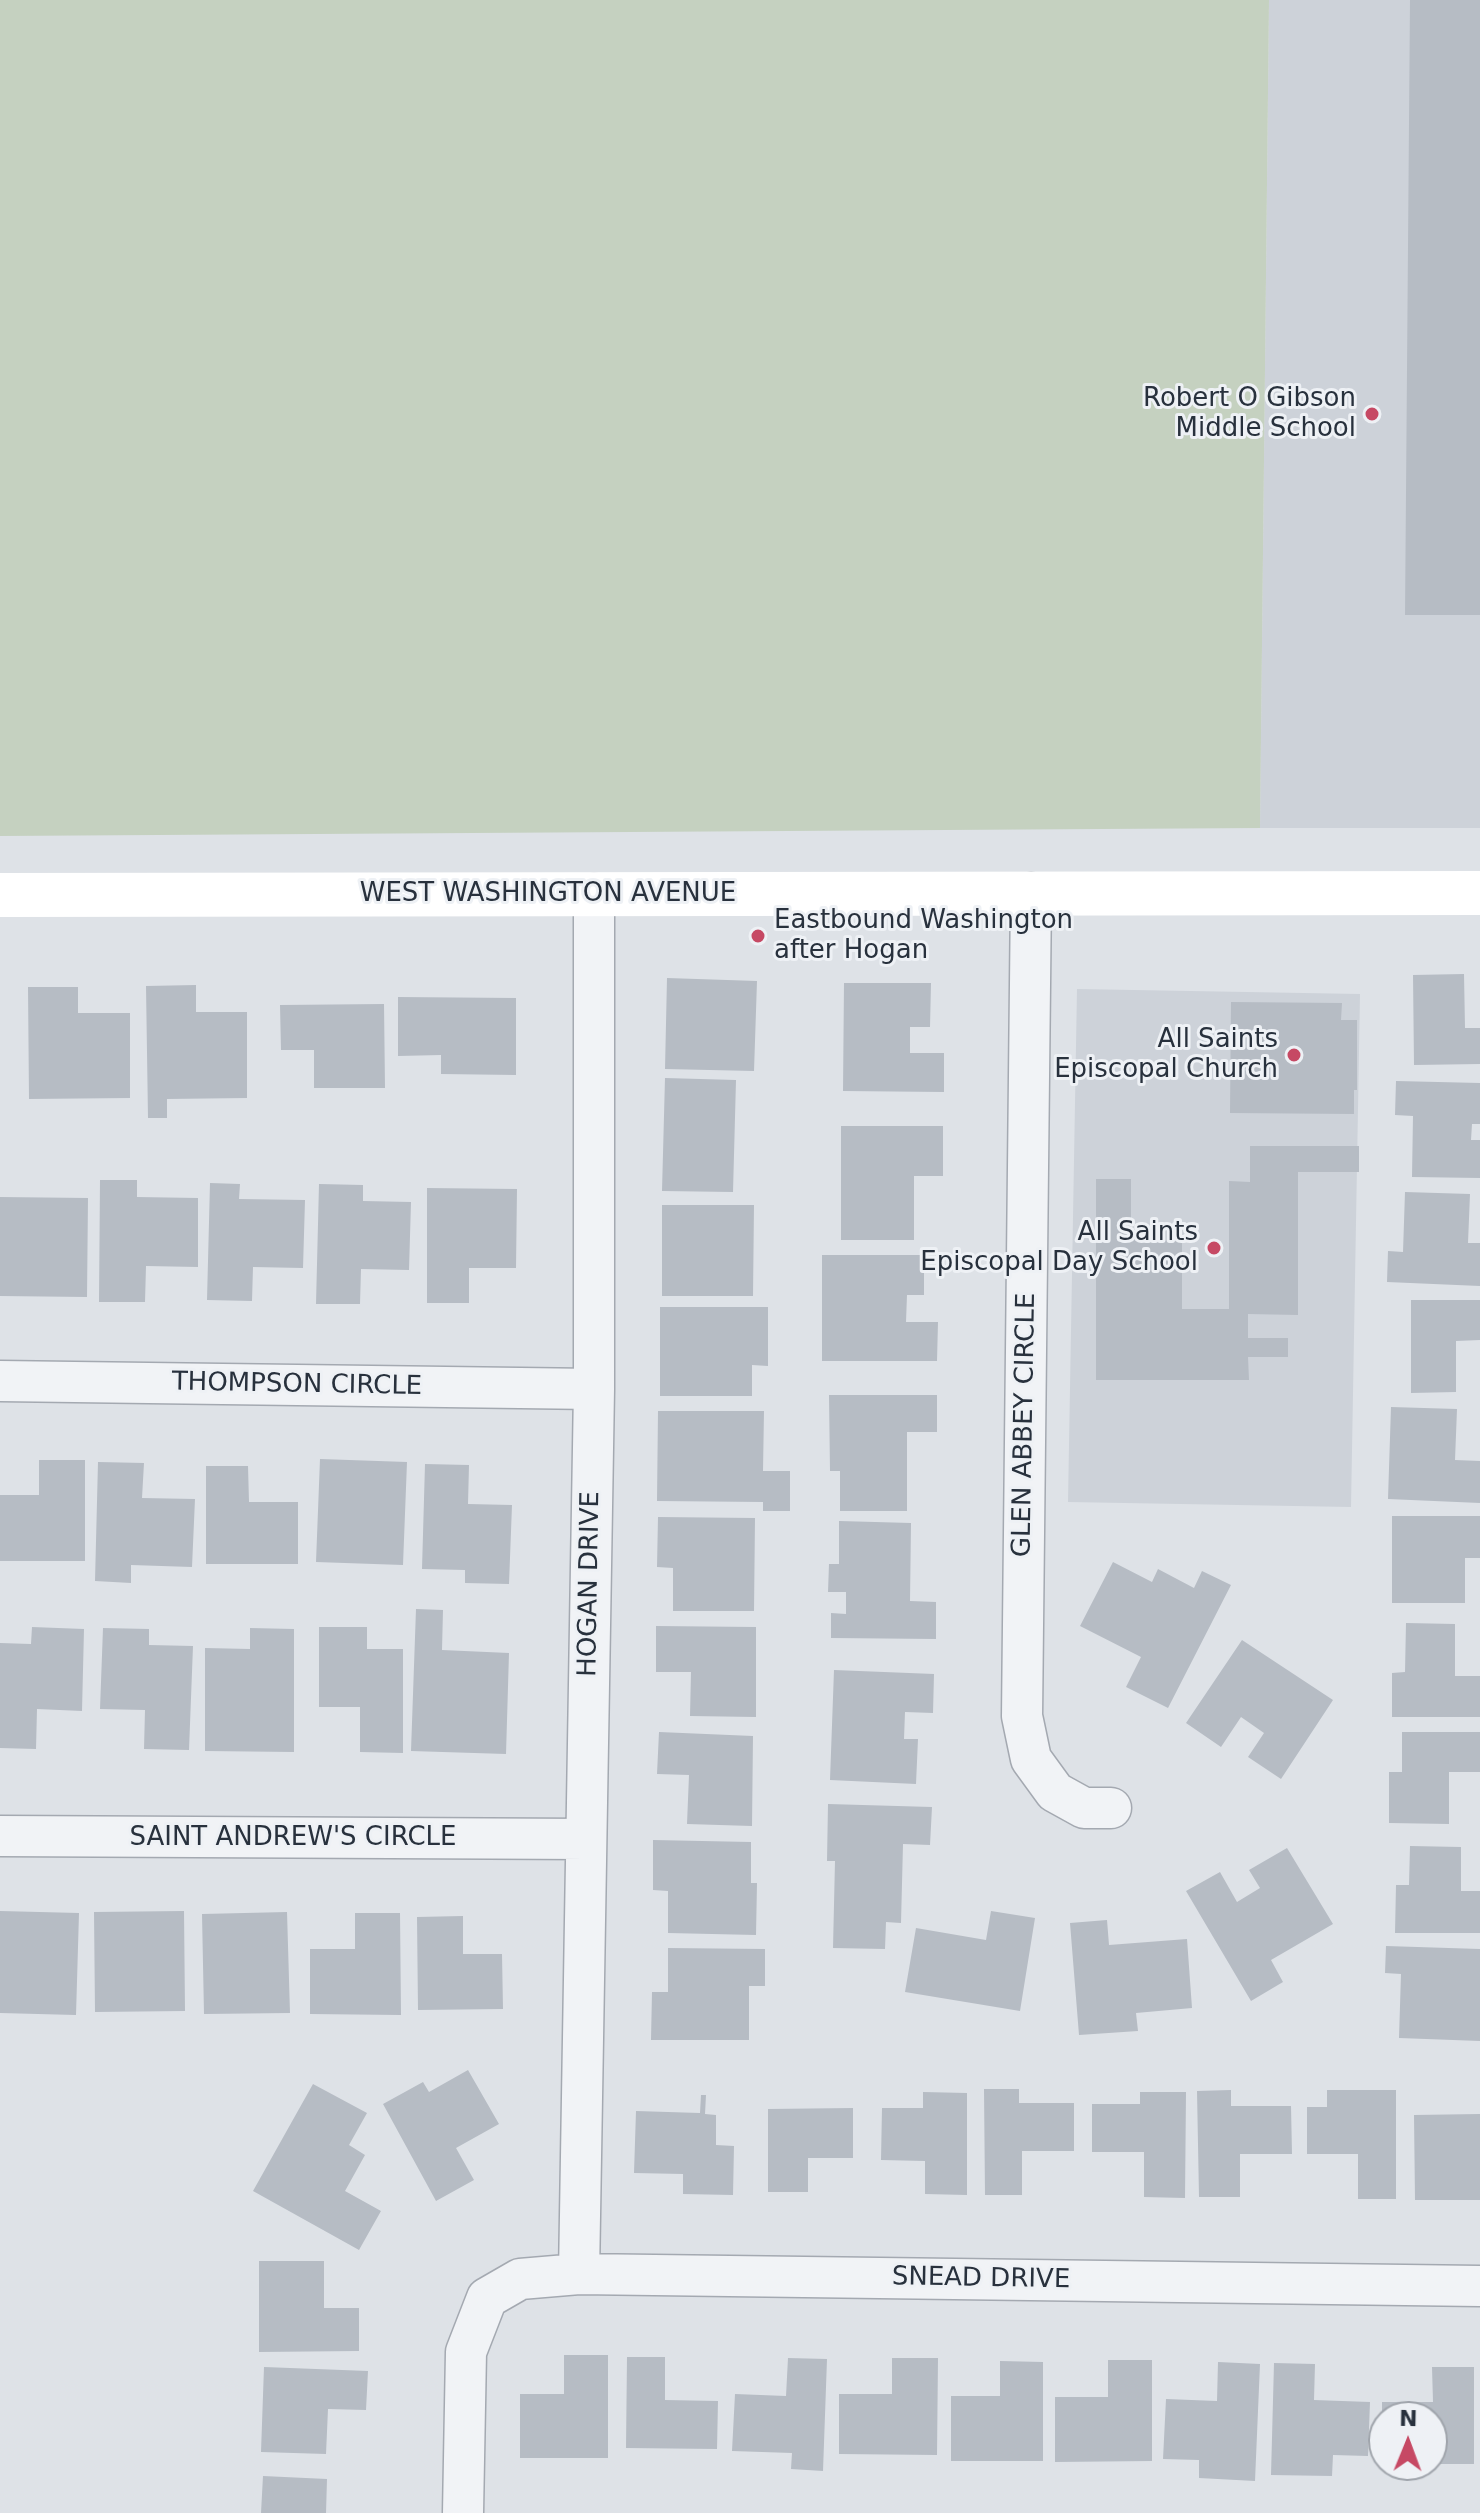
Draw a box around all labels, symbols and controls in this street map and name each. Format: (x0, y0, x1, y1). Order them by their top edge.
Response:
place label: Robert O Gibson Middle School (1143, 383, 1356, 444)
marker: Robert O Gibson Middle School (1363, 405, 1381, 423)
street label: WEST WASHINGTON AVENUE (360, 878, 736, 910)
place label: Eastbound Washington after Hogan (774, 905, 1073, 966)
marker: Eastbound Washington after Hogan (749, 927, 767, 945)
place label: All Saints Episcopal Church (1054, 1024, 1278, 1086)
marker: All Saints Episcopal Church (1285, 1046, 1303, 1064)
place label: All Saints Episcopal Day School (920, 1217, 1198, 1278)
marker: All Saints Episcopal Day School (1205, 1239, 1223, 1257)
street label: GLEN ABBEY CIRCLE (1007, 1293, 1043, 1557)
street label: THOMPSON CIRCLE (172, 1367, 422, 1403)
street label: HOGAN DRIVE (573, 1491, 607, 1677)
street label: SAINT ANDREW'S CIRCLE (129, 1822, 457, 1854)
street label: SNEAD DRIVE (892, 2262, 1070, 2296)
north arrow (1368, 2401, 1448, 2481)
text: N (1399, 2406, 1418, 2431)

